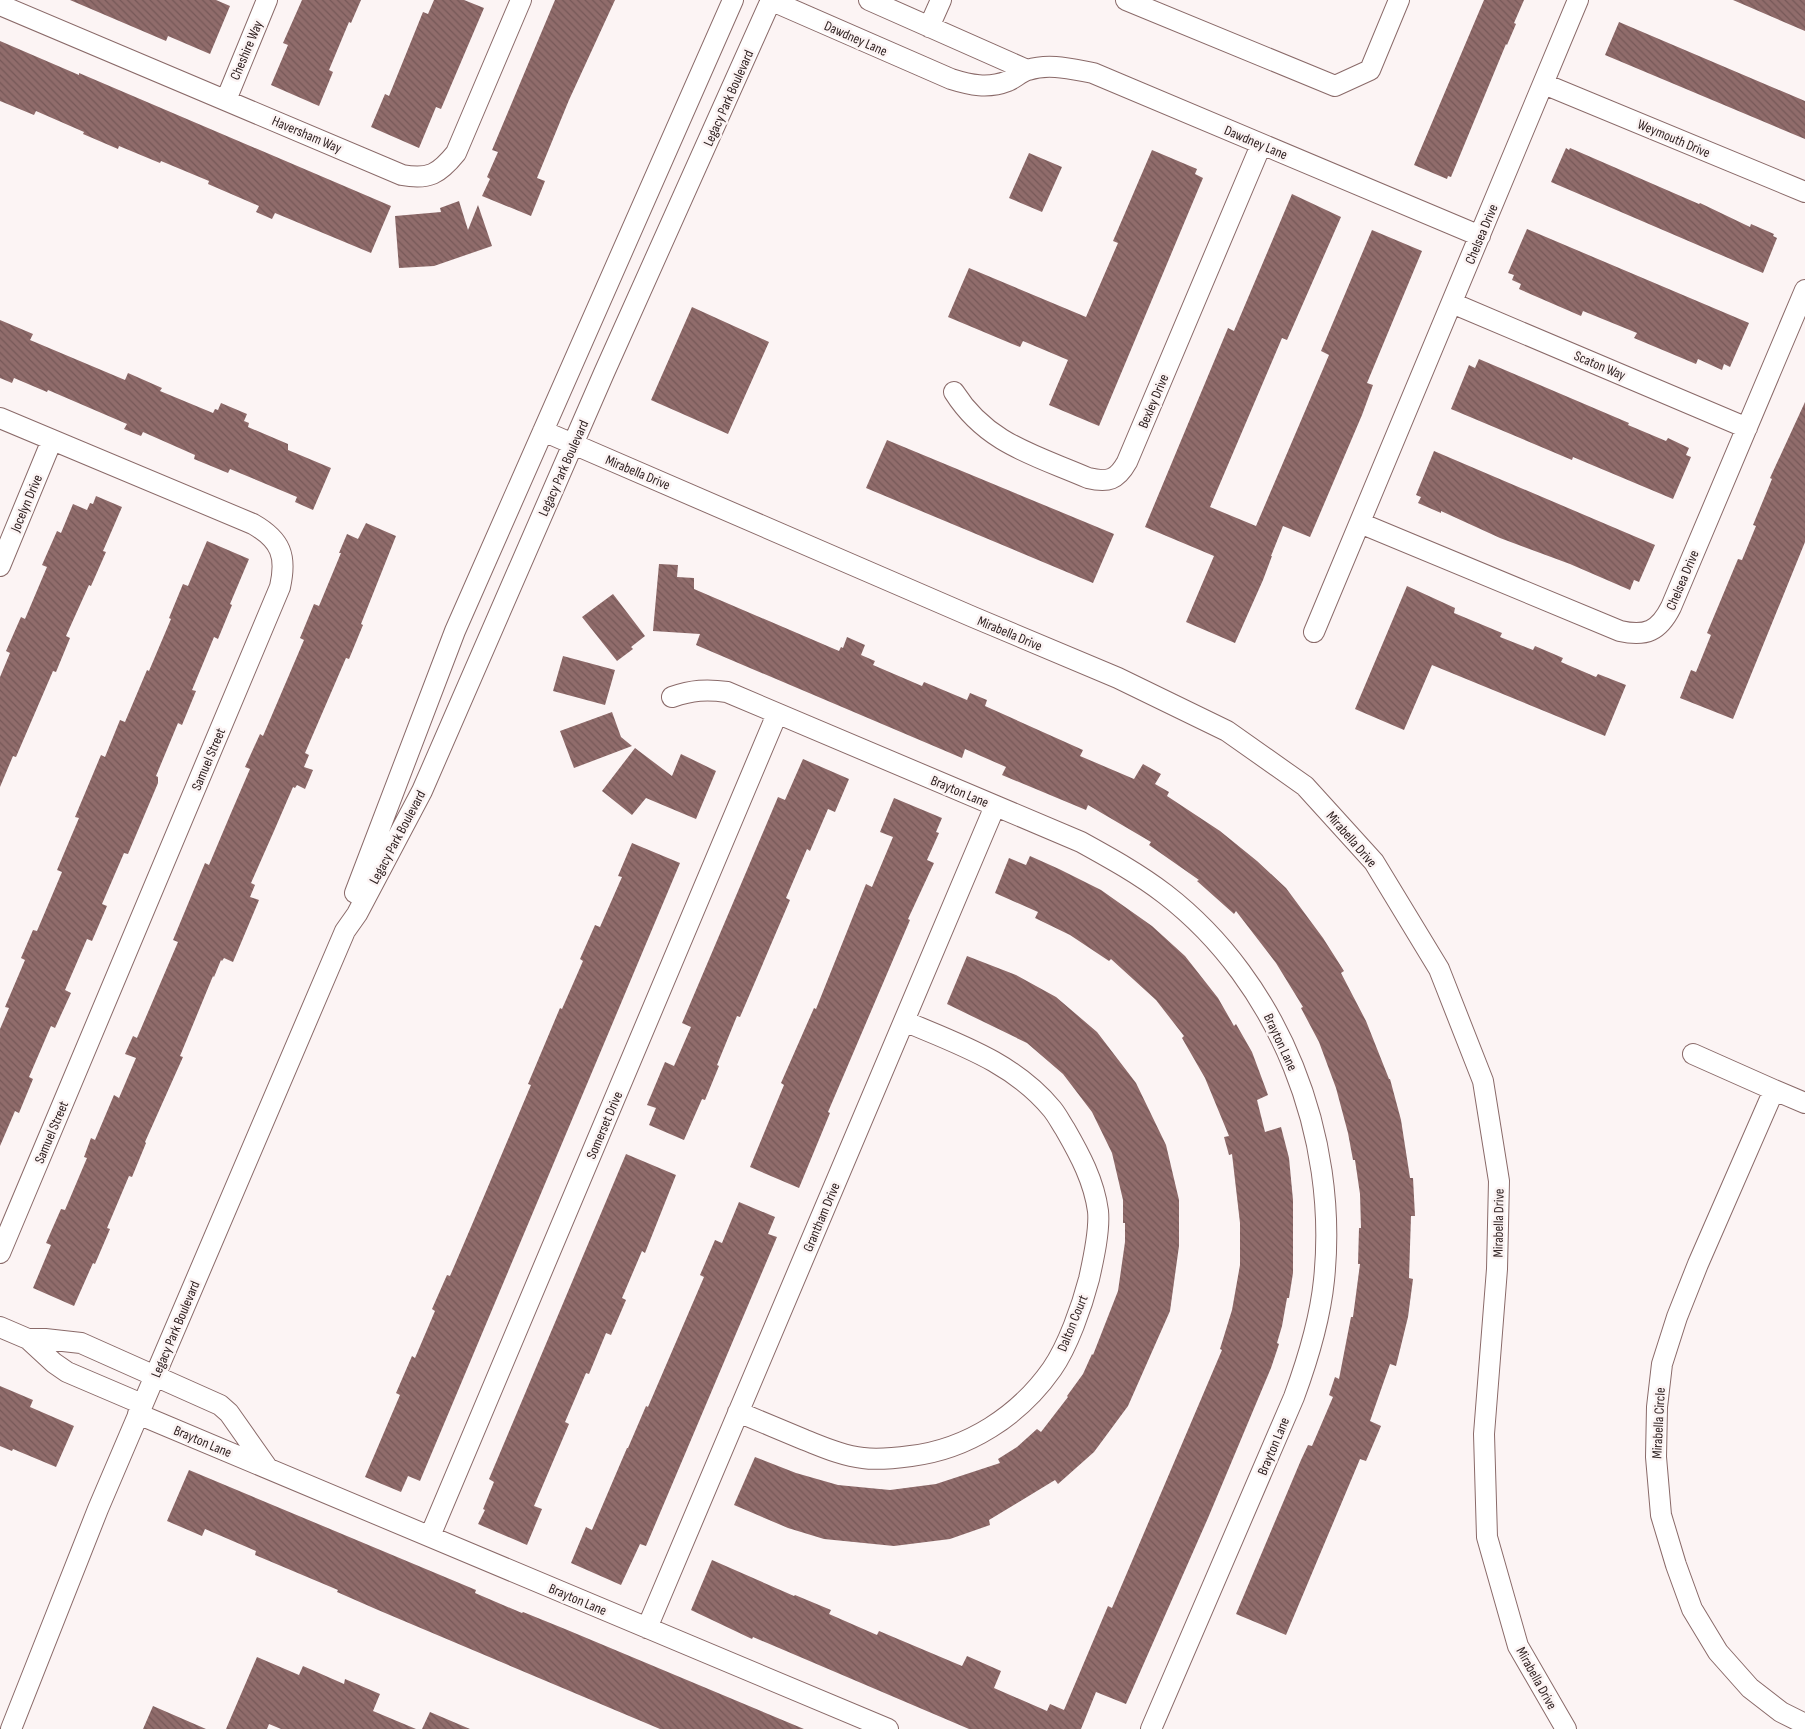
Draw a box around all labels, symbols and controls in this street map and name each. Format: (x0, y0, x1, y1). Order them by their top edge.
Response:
street label: Cheshire Way (226, 17, 267, 83)
street label: Dawdney Lane (822, 17, 890, 60)
street label: Legacy Park Boulevard (700, 47, 757, 149)
street label: Haversham Way (269, 112, 345, 157)
street label: Weymouth Drive (1635, 116, 1713, 161)
street label: Dawdney Lane (1222, 122, 1290, 163)
street label: Chelsea Drive (1461, 202, 1502, 267)
street label: Scaton Way (1571, 347, 1629, 384)
street label: Bexley Drive (1134, 372, 1172, 431)
street label: Legacy Park Boulevard (535, 417, 592, 519)
street label: Mirabella Drive (603, 451, 673, 494)
street label: Jocelyn Drive (6, 472, 46, 535)
street label: Chelsea Drive (1662, 548, 1703, 613)
street label: Mirabella Drive (975, 612, 1045, 655)
street label: Samuel Street (188, 725, 229, 793)
street label: Brayton Lane (928, 772, 991, 811)
street label: Legacy Park Boulevard (366, 787, 429, 887)
street label: Mirabella Drive (1323, 808, 1381, 871)
street label: Brayton Lane (1260, 1011, 1301, 1074)
street label: Somerset Drive (583, 1089, 626, 1162)
street label: Samuel Street (31, 1098, 72, 1166)
street label: Grantham Drive (799, 1180, 844, 1254)
street label: Mirabella Drive (1489, 1188, 1508, 1258)
street label: Legacy Park Boulevard (147, 1278, 204, 1380)
street label: Dalton Court (1053, 1292, 1092, 1354)
street label: Mirabella Circle (1648, 1387, 1669, 1459)
street label: Brayton Lane (1254, 1415, 1293, 1478)
street label: Brayton Lane (171, 1422, 234, 1461)
street label: Brayton Lane (546, 1580, 609, 1619)
street label: Mirabella Drive (1512, 1644, 1561, 1712)

